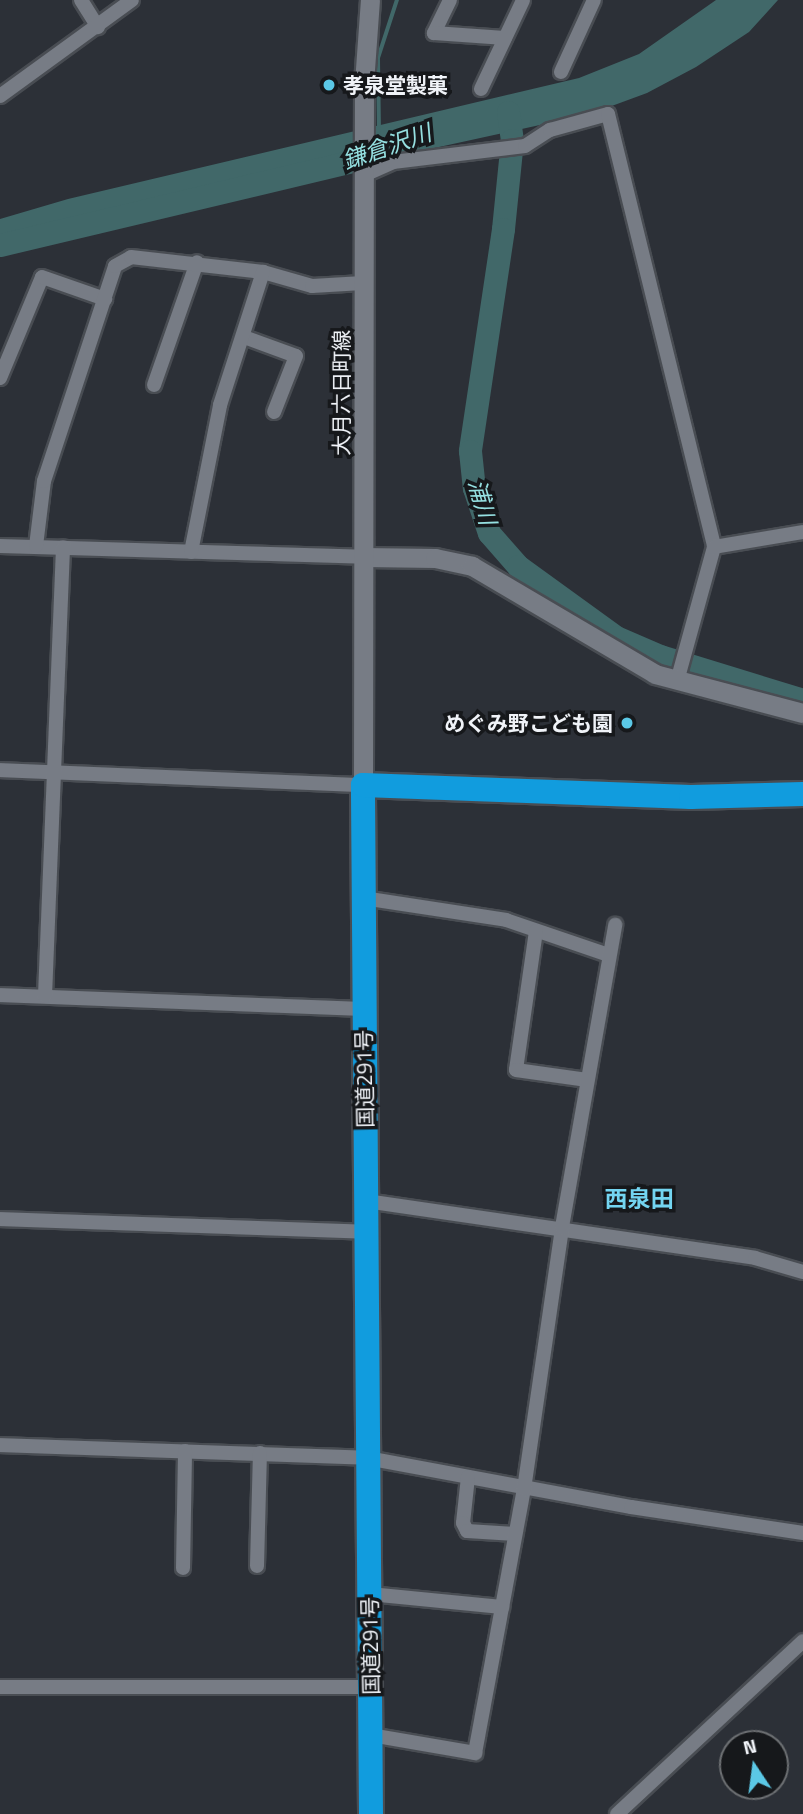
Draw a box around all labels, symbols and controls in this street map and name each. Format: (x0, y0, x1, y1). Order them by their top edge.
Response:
place label: 孝泉堂製菓 (343, 72, 448, 98)
marker: 孝泉堂製菓 (321, 77, 337, 93)
water label: 鎌倉沢川 (339, 119, 435, 175)
street label: 大月六日町線 (328, 330, 354, 456)
water label: 浦川 (462, 476, 502, 528)
place label: めぐみ野こども園 (445, 710, 613, 736)
marker: めぐみ野こども園 (619, 715, 635, 731)
street label: 国道291号 (351, 1030, 377, 1128)
district label: 西泉田 (605, 1185, 673, 1213)
street label: 国道291号 (357, 1597, 383, 1695)
north arrow (719, 1730, 789, 1800)
text: N (740, 1730, 759, 1762)

